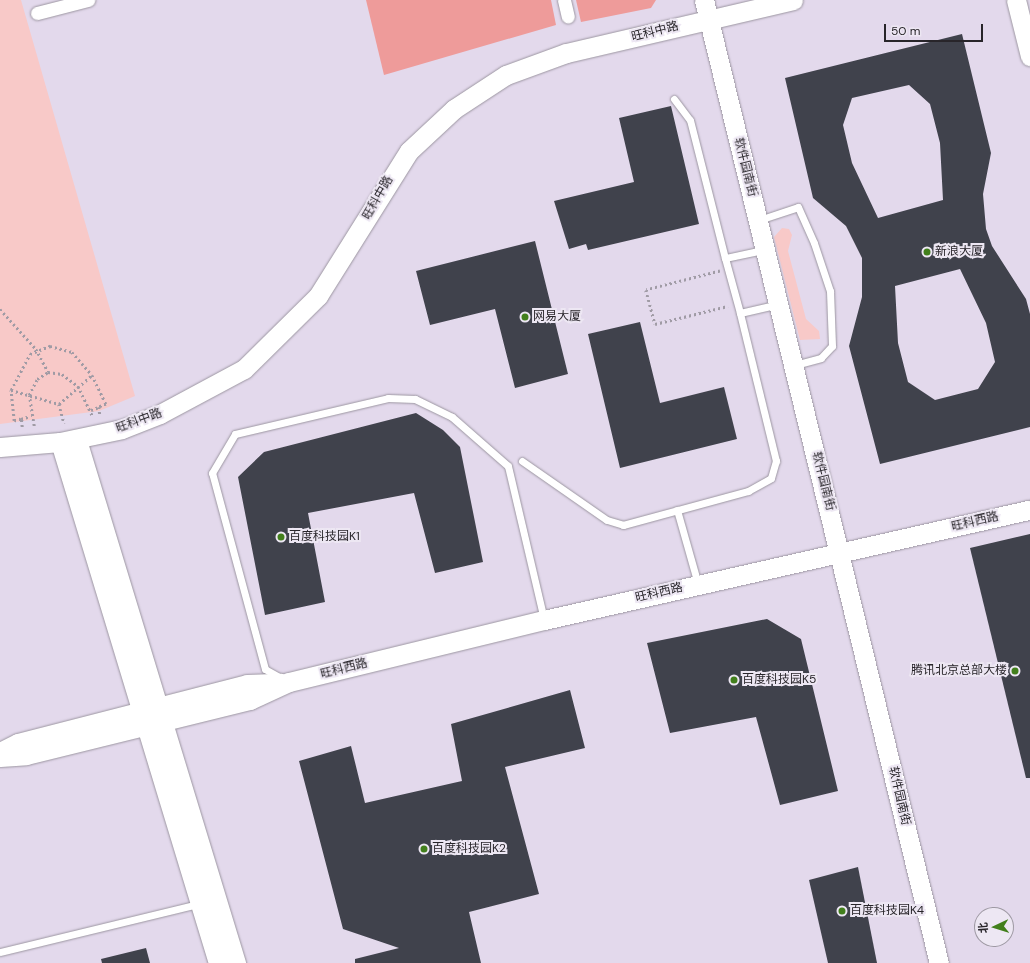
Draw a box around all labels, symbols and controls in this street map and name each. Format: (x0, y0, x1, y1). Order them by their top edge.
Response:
scale bar (886, 16, 985, 42)
street label: 旺科中路 (630, 19, 680, 45)
text: 50 m (891, 23, 920, 39)
street label: 软件园南街 (731, 136, 759, 198)
street label: 旺科中路 (360, 174, 396, 222)
place label: 新浪大厦 (935, 245, 983, 259)
marker: 新浪大厦 (922, 247, 932, 257)
place label: 网易大厦 (533, 310, 581, 324)
marker: 网易大厦 (520, 312, 530, 322)
street label: 旺科中路 (114, 406, 164, 436)
street label: 软件园南街 (809, 450, 837, 512)
street label: 旺科西路 (950, 510, 1000, 534)
place label: 百度科技园K1 (289, 530, 360, 544)
marker: 百度科技园K1 (276, 532, 286, 542)
street label: 旺科西路 (634, 581, 684, 605)
street label: 旺科西路 (319, 656, 369, 682)
place label: 腾讯北京总部大楼 (911, 664, 1007, 678)
marker: 腾讯北京总部大楼 (1010, 666, 1020, 676)
place label: 百度科技园K5 (742, 673, 816, 687)
marker: 百度科技园K5 (729, 675, 739, 685)
street label: 软件园南街 (885, 765, 913, 827)
place label: 百度科技园K2 (432, 842, 506, 856)
marker: 百度科技园K2 (419, 844, 429, 854)
place label: 百度科技园K4 (850, 904, 924, 918)
marker: 百度科技园K4 (837, 906, 847, 916)
north arrow (974, 907, 1014, 947)
text: 北 (976, 922, 990, 934)

